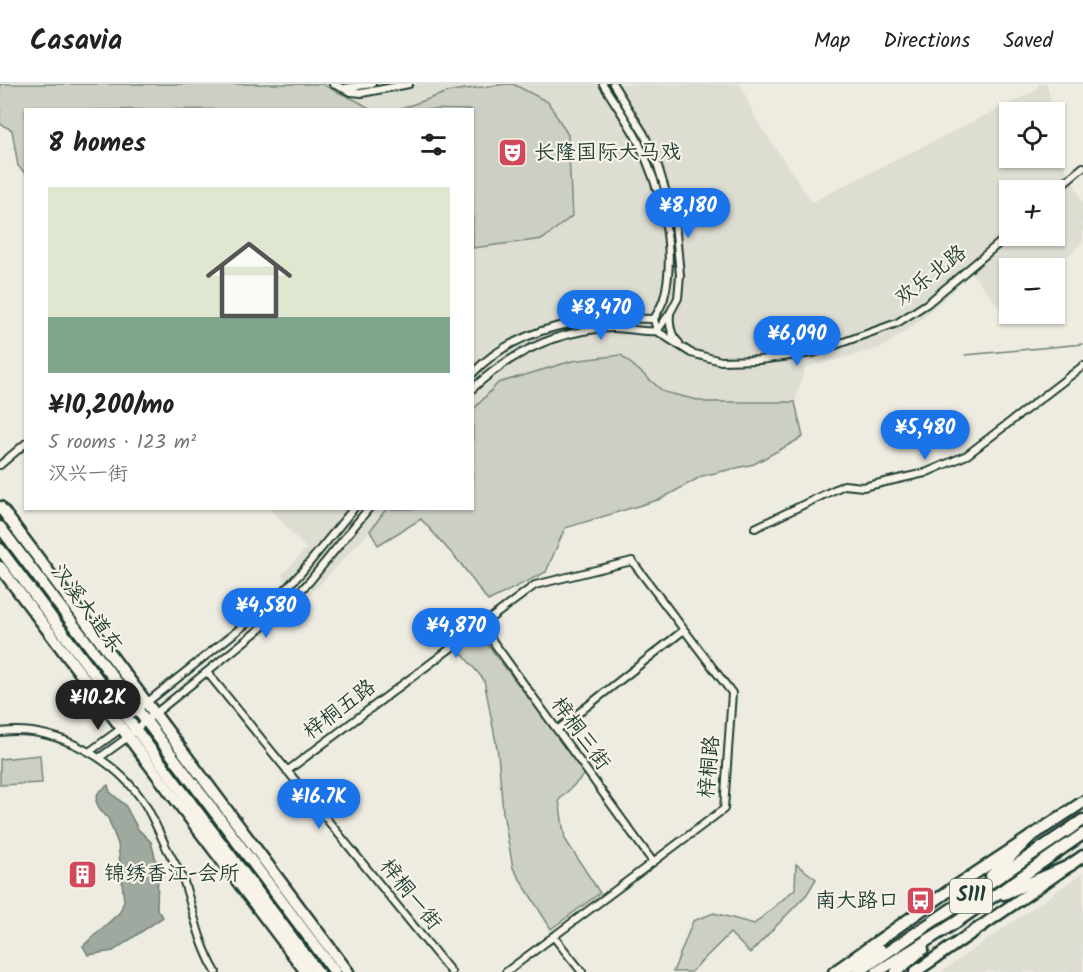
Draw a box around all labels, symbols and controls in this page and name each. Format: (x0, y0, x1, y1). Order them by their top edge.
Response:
text: Casavia (30, 19, 122, 64)
text: Map (814, 25, 850, 58)
text: Directions (883, 25, 970, 58)
text: Saved (1003, 25, 1053, 58)
map controls (999, 102, 1065, 324)
button: locate (999, 102, 1065, 168)
text: 8 homes (48, 123, 146, 165)
icon: filters (417, 128, 450, 161)
theatre icon: 长隆国际大马戏 (497, 137, 529, 169)
place label: 长隆国际大马戏 (534, 137, 681, 170)
button: + (999, 180, 1065, 246)
pin: ¥8,180 (639, 188, 737, 239)
text: ¥8,180 (659, 191, 717, 223)
icon: home (195, 226, 303, 334)
street label: 欢乐北路 (888, 237, 974, 315)
button: − (999, 258, 1065, 324)
pin: ¥8,470 (552, 290, 650, 341)
text: ¥8,470 (571, 293, 631, 325)
pin: ¥6,090 (748, 316, 846, 367)
text: ¥6,090 (767, 319, 827, 351)
text: ¥10,200/mo (48, 385, 174, 427)
pin: ¥5,480 (876, 410, 974, 461)
text: ¥5,480 (895, 413, 955, 445)
text: 5 rooms · 123 m² (48, 427, 196, 459)
text: 汉兴一街 (48, 459, 128, 491)
street label: 汉溪大道东 (41, 557, 131, 661)
pin: ¥4,580 (217, 588, 315, 639)
text: ¥4,580 (236, 591, 296, 623)
pin: ¥4,870 (407, 608, 505, 659)
text: ¥4,870 (426, 611, 486, 643)
street label: 梓桐五路 (297, 672, 383, 748)
pin: ¥10.2K (49, 680, 147, 731)
text: ¥10.2K (69, 683, 127, 715)
street label: 梓桐三街 (542, 690, 618, 778)
street label: 梓桐路 (691, 734, 729, 800)
pin: ¥16.7K (270, 779, 368, 830)
text: ¥16.7K (291, 782, 347, 814)
street label: 梓桐一街 (371, 852, 449, 938)
building icon: 锦绣香江-会所 (67, 858, 99, 890)
place label: 锦绣香江-会所 (104, 858, 240, 891)
road number: S111 (950, 879, 992, 913)
place label: 南大路口 (815, 885, 899, 918)
bus stop icon: 南大路口 (904, 885, 936, 917)

